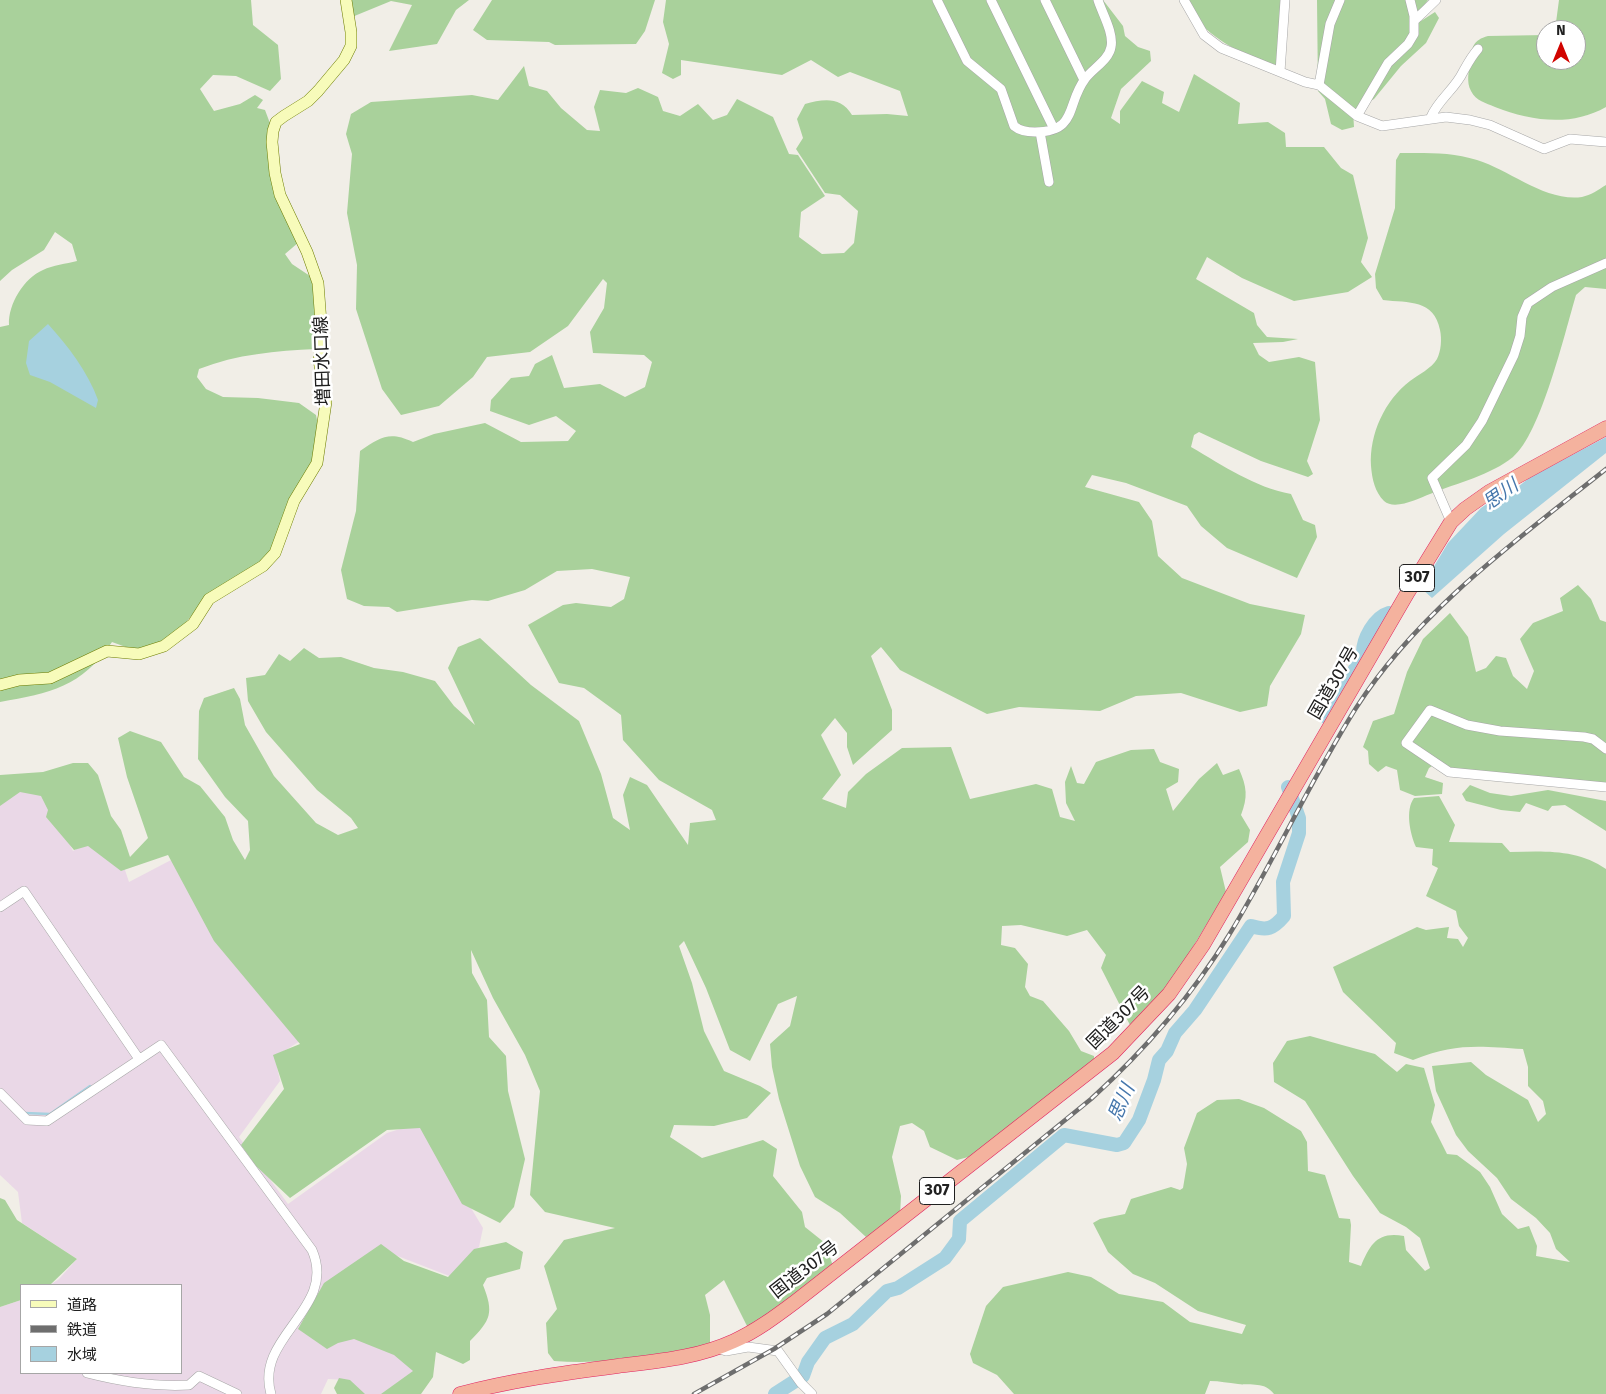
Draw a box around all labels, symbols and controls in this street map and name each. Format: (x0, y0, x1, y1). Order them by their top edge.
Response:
north arrow (1536, 20, 1586, 70)
text: N (1556, 22, 1566, 39)
street label: 増田水口線 (311, 316, 335, 406)
water label: 思川 (1479, 475, 1523, 515)
road number: 307 (1400, 564, 1434, 592)
street label: 国道307号 (1304, 643, 1364, 723)
street label: 国道307号 (1083, 982, 1155, 1054)
water label: 思川 (1104, 1081, 1140, 1125)
road number: 307 (920, 1178, 954, 1204)
street label: 国道307号 (767, 1237, 843, 1303)
legend (20, 1284, 182, 1374)
text: 道路 (67, 1296, 97, 1314)
text: 鉄道 (67, 1321, 97, 1339)
text: 水域 (67, 1346, 97, 1364)

